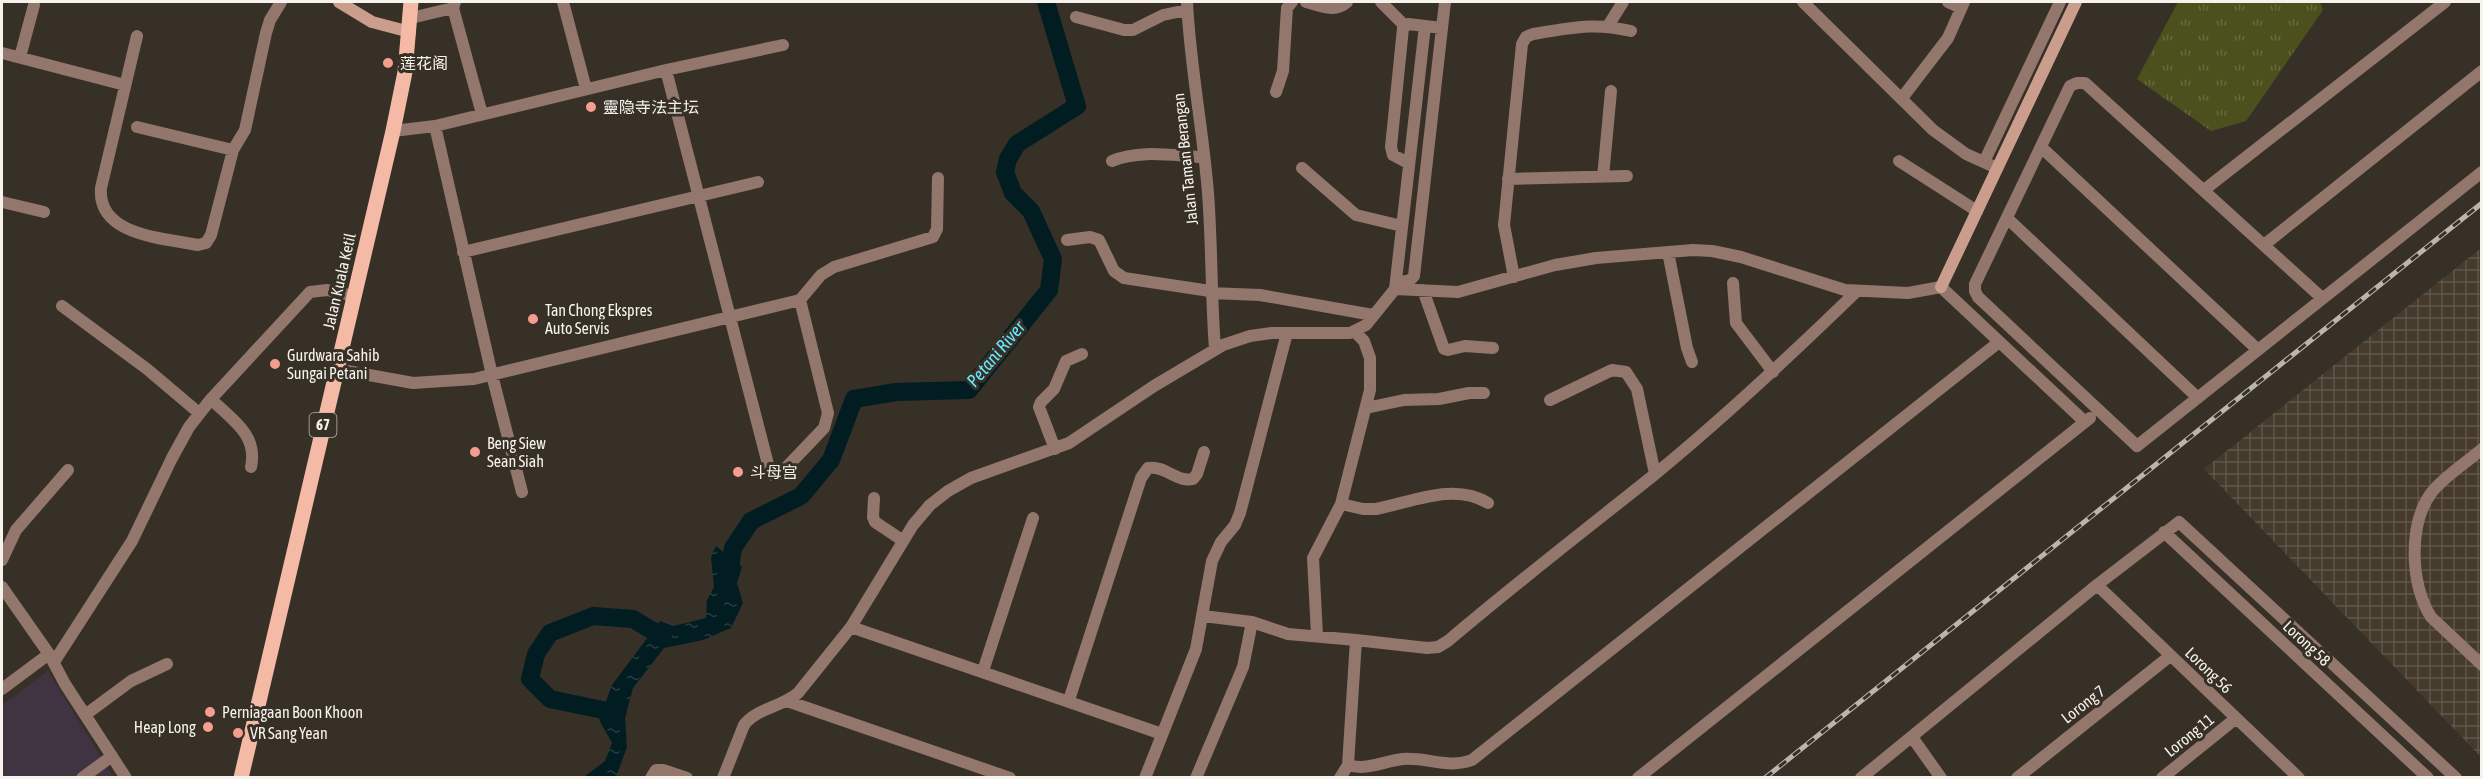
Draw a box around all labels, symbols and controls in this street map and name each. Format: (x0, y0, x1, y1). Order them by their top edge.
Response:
place label: 莲花阁 (400, 54, 448, 72)
marker: 莲花阁 (381, 56, 395, 70)
street label: Jalan Taman Berangan (1169, 92, 1202, 226)
place label: 靈隐寺法主坛 (603, 98, 699, 116)
marker: 靈隐寺法主坛 (584, 100, 598, 114)
street label: Jalan Kuala Ketil (319, 230, 359, 331)
place label: Tan Chong Ekspres Auto Servis (545, 301, 653, 337)
marker: Tan Chong Ekspres Auto Servis (526, 312, 540, 326)
water label: Petani River (962, 316, 1030, 391)
place label: Gurdwara Sahib Sungai Petani (287, 346, 380, 383)
marker: Gurdwara Sahib Sungai Petani (268, 357, 282, 371)
road number: 67 (310, 413, 336, 437)
place label: Beng Siew Sean Siah (487, 434, 546, 470)
marker: Beng Siew Sean Siah (468, 445, 482, 459)
place label: 斗母宫 (750, 463, 798, 481)
marker: 斗母宫 (731, 465, 745, 479)
street label: Lorong 58 (2279, 617, 2334, 670)
street label: Lorong 56 (2181, 643, 2236, 697)
street label: Lorong 7 (2058, 681, 2109, 727)
place label: Perniagaan Boon Khoon (222, 703, 363, 722)
marker: Perniagaan Boon Khoon (203, 705, 217, 719)
street label: Lorong 11 (2161, 710, 2218, 761)
place label: Heap Long (134, 718, 196, 737)
marker: Heap Long (201, 720, 215, 734)
place label: VR Sang Yean (250, 724, 328, 743)
marker: VR Sang Yean (231, 726, 245, 740)

